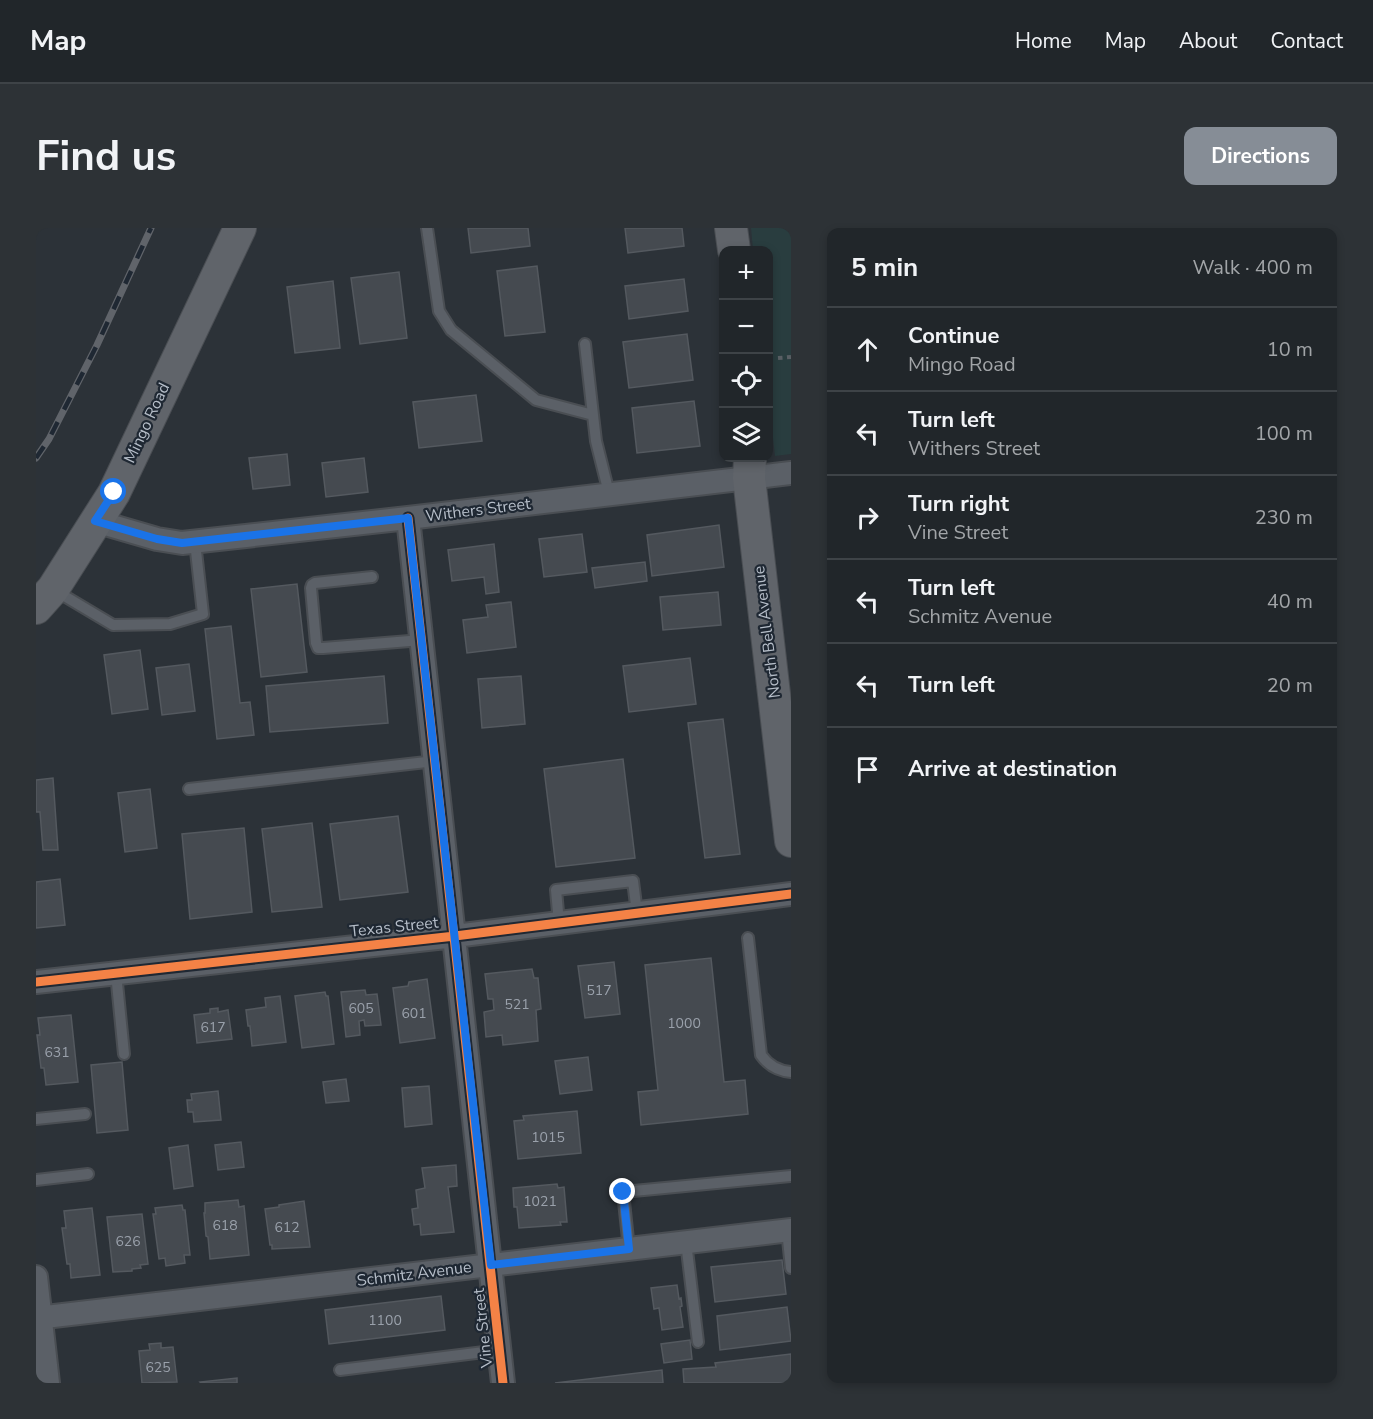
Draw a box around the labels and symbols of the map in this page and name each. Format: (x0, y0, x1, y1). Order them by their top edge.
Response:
street label: Mingo Road (119, 379, 175, 467)
route start (100, 478, 126, 504)
street label: Withers Street (424, 493, 532, 527)
street label: North Bell Avenue (748, 565, 786, 699)
street label: Texas Street (349, 911, 440, 943)
house number: 517 (586, 981, 612, 1000)
house number: 521 (504, 995, 530, 1014)
house number: 605 (348, 999, 374, 1018)
house number: 601 (401, 1004, 427, 1023)
house number: 1000 (667, 1014, 701, 1033)
house number: 617 (200, 1018, 226, 1037)
house number: 631 (44, 1043, 70, 1062)
house number: 1015 (531, 1128, 565, 1147)
route end (609, 1178, 635, 1204)
house number: 1021 (523, 1192, 557, 1211)
house number: 618 (212, 1216, 238, 1235)
house number: 612 (274, 1218, 300, 1237)
house number: 626 (115, 1232, 141, 1251)
street label: Schmitz Avenue (355, 1256, 473, 1292)
street label: Vine Street (468, 1287, 498, 1370)
house number: 1100 (368, 1311, 402, 1330)
house number: 625 (145, 1358, 171, 1377)

